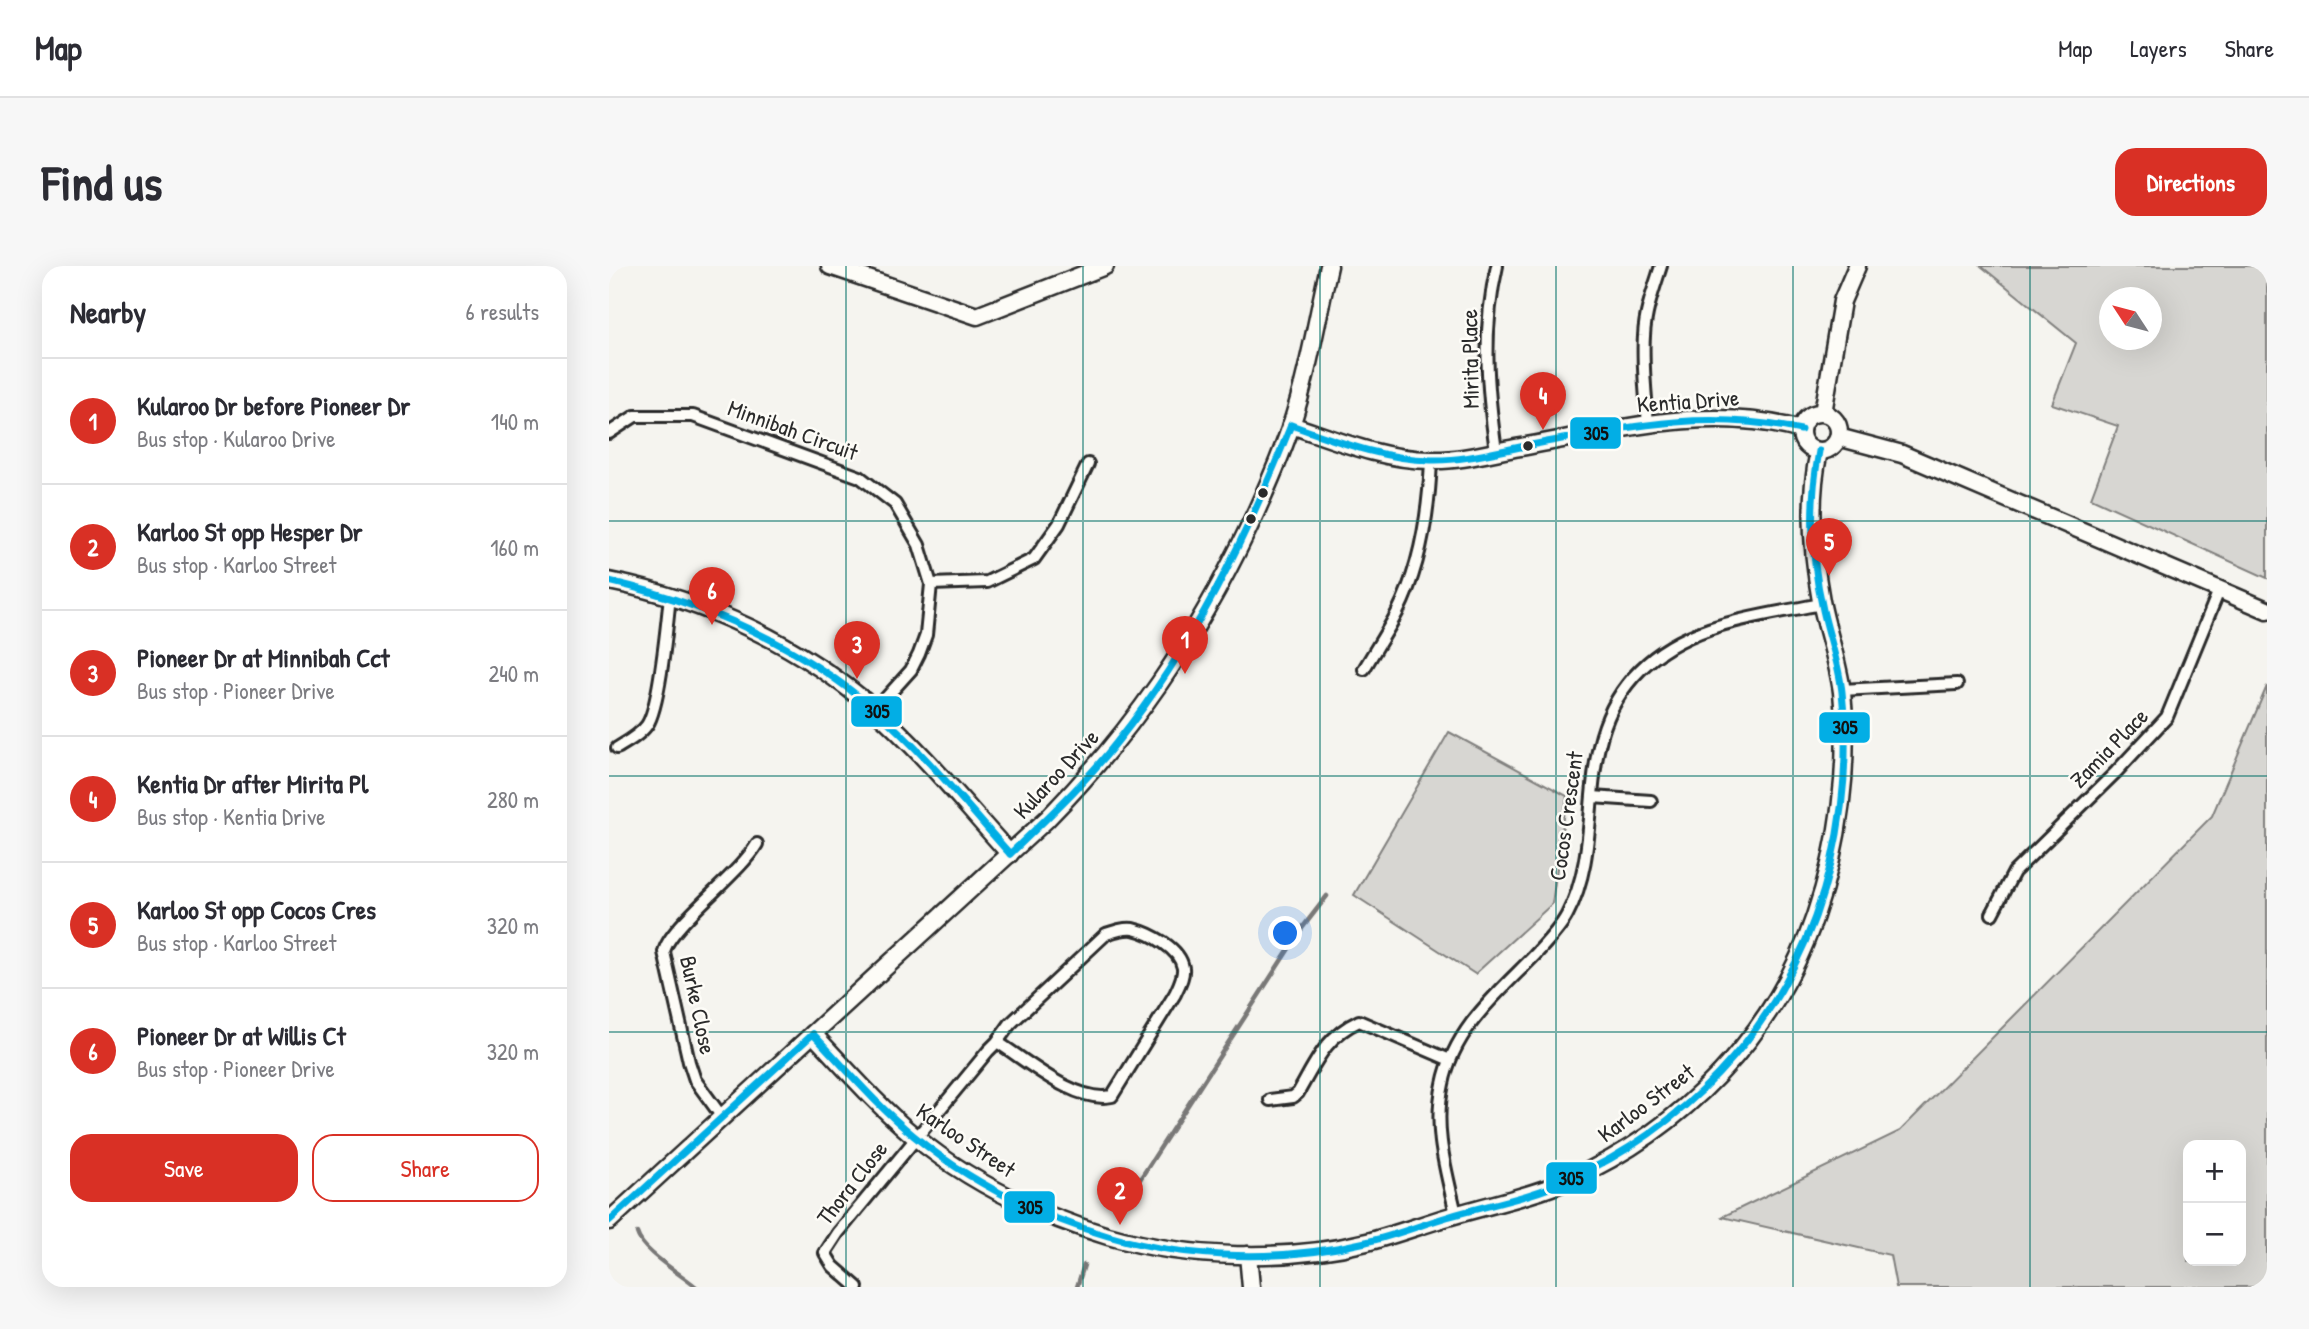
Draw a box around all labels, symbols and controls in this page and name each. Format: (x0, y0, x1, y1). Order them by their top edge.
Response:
text: Map (35, 26, 82, 70)
text: Map (2058, 32, 2092, 64)
text: Layers (2130, 32, 2187, 64)
text: Share (2225, 32, 2274, 64)
button: Directions (2115, 148, 2267, 216)
text: Find us (42, 149, 162, 215)
north arrow (2099, 287, 2162, 350)
text: Nearby (70, 292, 146, 332)
text: 6 results (466, 296, 539, 327)
street label: Mirita Place (1453, 309, 1486, 409)
pin: 4 (1520, 372, 1566, 430)
street label: Kentia Drive (1636, 381, 1740, 420)
text: Kularoo Dr before Pioneer Dr (137, 388, 410, 423)
street label: Minnibah Circuit (724, 392, 863, 468)
text: 1 (89, 406, 97, 437)
text: 140 m (491, 406, 539, 437)
line badge: 305 (1569, 416, 1622, 450)
text: 305 (1583, 420, 1609, 446)
text: Bus stop · Kularoo Drive (137, 423, 335, 454)
unlabelled marker (1521, 439, 1535, 453)
unlabelled marker (1256, 486, 1270, 500)
unlabelled marker (1244, 512, 1258, 526)
text: Karloo St opp Hesper Dr (137, 514, 363, 549)
pin: 5 (1806, 518, 1852, 576)
text: 2 (88, 532, 98, 563)
text: 160 m (490, 532, 539, 563)
text: Bus stop · Karloo Street (137, 549, 336, 580)
pin: 6 (689, 567, 735, 625)
pin: 1 (1162, 616, 1208, 674)
pin: 3 (834, 621, 880, 679)
text: Pioneer Dr at Minnibah Cct (137, 640, 389, 675)
text: 3 (88, 658, 98, 689)
text: 240 m (488, 658, 539, 689)
text: Bus stop · Pioneer Drive (137, 675, 335, 706)
line badge: 305 (850, 695, 903, 728)
text: 305 (864, 698, 890, 724)
street label: Zamia Place (2063, 701, 2155, 794)
line badge: 305 (1818, 711, 1871, 744)
text: 305 (1832, 714, 1858, 740)
street label: Kularoo Drive (1006, 722, 1105, 825)
street label: Cocos Crescent (1541, 748, 1590, 882)
text: Kentia Dr after Mirita Pl (137, 766, 368, 801)
text: 4 (89, 784, 97, 815)
text: 280 m (487, 784, 539, 815)
text: Bus stop · Kentia Drive (137, 801, 325, 832)
text: Karloo St opp Cocos Cres (137, 892, 376, 927)
text: 5 (88, 910, 98, 941)
text: 320 m (487, 910, 539, 941)
your location (1268, 916, 1302, 950)
text: Bus stop · Karloo Street (137, 927, 336, 958)
street label: Burke Close (673, 953, 724, 1057)
text: Pioneer Dr at Willis Ct (137, 1018, 346, 1053)
text: 6 (88, 1036, 98, 1067)
text: 320 m (487, 1036, 539, 1067)
text: Bus stop · Pioneer Drive (137, 1053, 335, 1084)
street label: Karloo Street (1591, 1055, 1701, 1149)
street label: Karloo Street (911, 1095, 1023, 1185)
button: Save (70, 1134, 298, 1202)
button: Share (312, 1134, 539, 1202)
street label: Thora Close (809, 1134, 894, 1231)
map controls (2183, 1140, 2246, 1266)
button: + (2183, 1140, 2246, 1203)
line badge: 305 (1545, 1161, 1598, 1195)
text: 305 (1558, 1165, 1584, 1191)
pin: 2 (1097, 1167, 1143, 1225)
line badge: 305 (1003, 1190, 1056, 1224)
text: 305 (1017, 1194, 1043, 1220)
button: − (2183, 1203, 2246, 1266)

